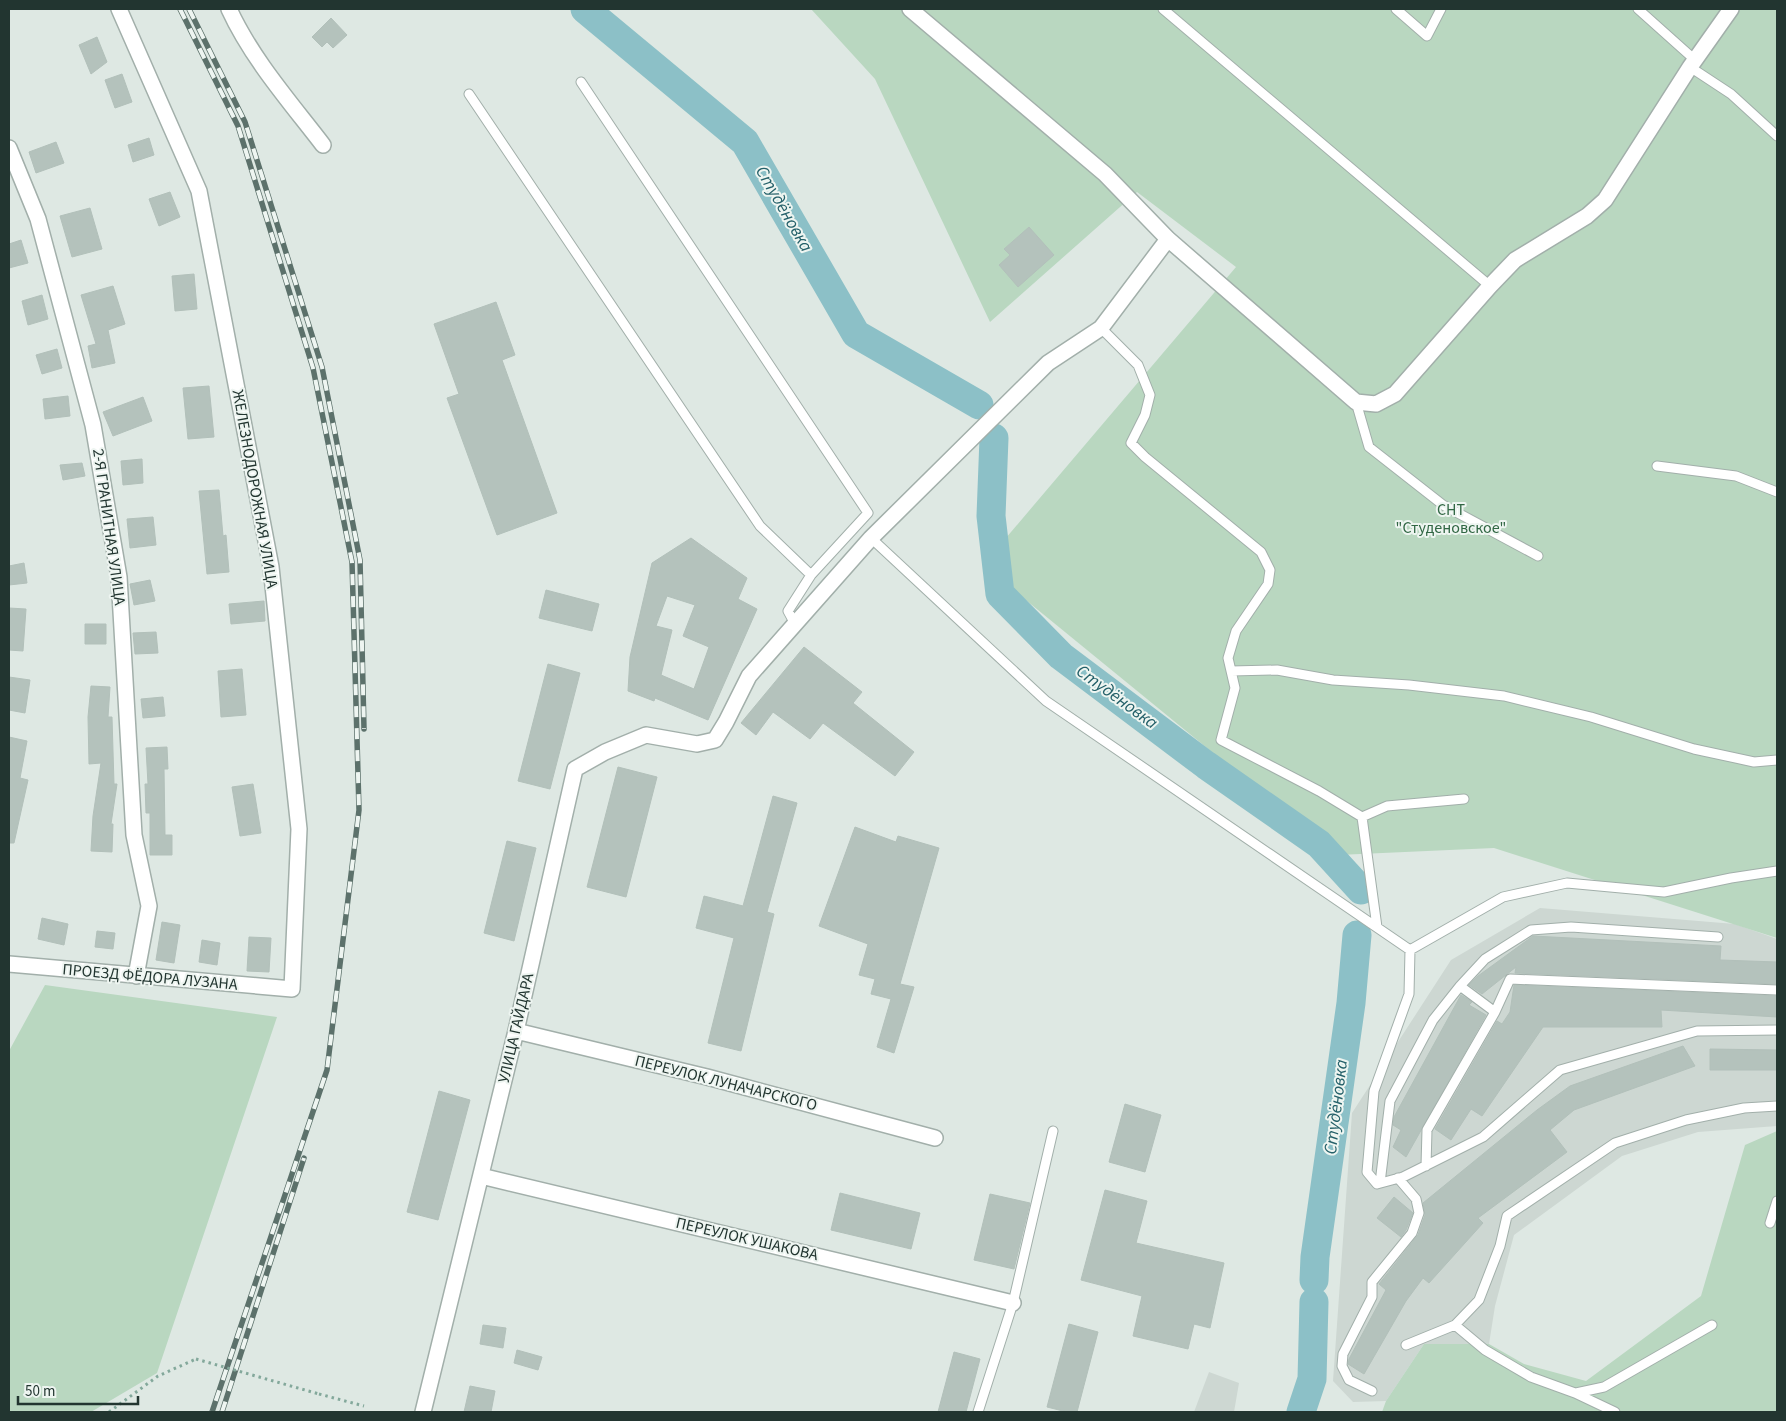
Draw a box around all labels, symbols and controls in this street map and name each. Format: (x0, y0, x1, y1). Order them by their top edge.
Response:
water label: Студёновка (749, 161, 819, 257)
street label: ЖЕЛЕЗНОДОРОЖНАЯ УЛИЦА (227, 388, 283, 590)
street label: 2-Я ГРАНИТНАЯ УЛИЦА (87, 447, 131, 607)
park label: СНТ "Студеновское" (1396, 499, 1506, 539)
water label: Студёновка (1071, 659, 1163, 735)
street label: ПРОЕЗД ФЁДОРА ЛУЗАНА (61, 958, 239, 996)
street label: УЛИЦА ГАЙДАРА (493, 971, 539, 1085)
street label: ПЕРЕУЛОК ЛУНАЧАРСКОГО (633, 1050, 819, 1116)
water label: Студёновка (1318, 1058, 1354, 1156)
street label: ПЕРЕУЛОК УШАКОВА (674, 1212, 821, 1266)
scale bar (18, 1374, 138, 1406)
text: 50 m (25, 1381, 55, 1402)

